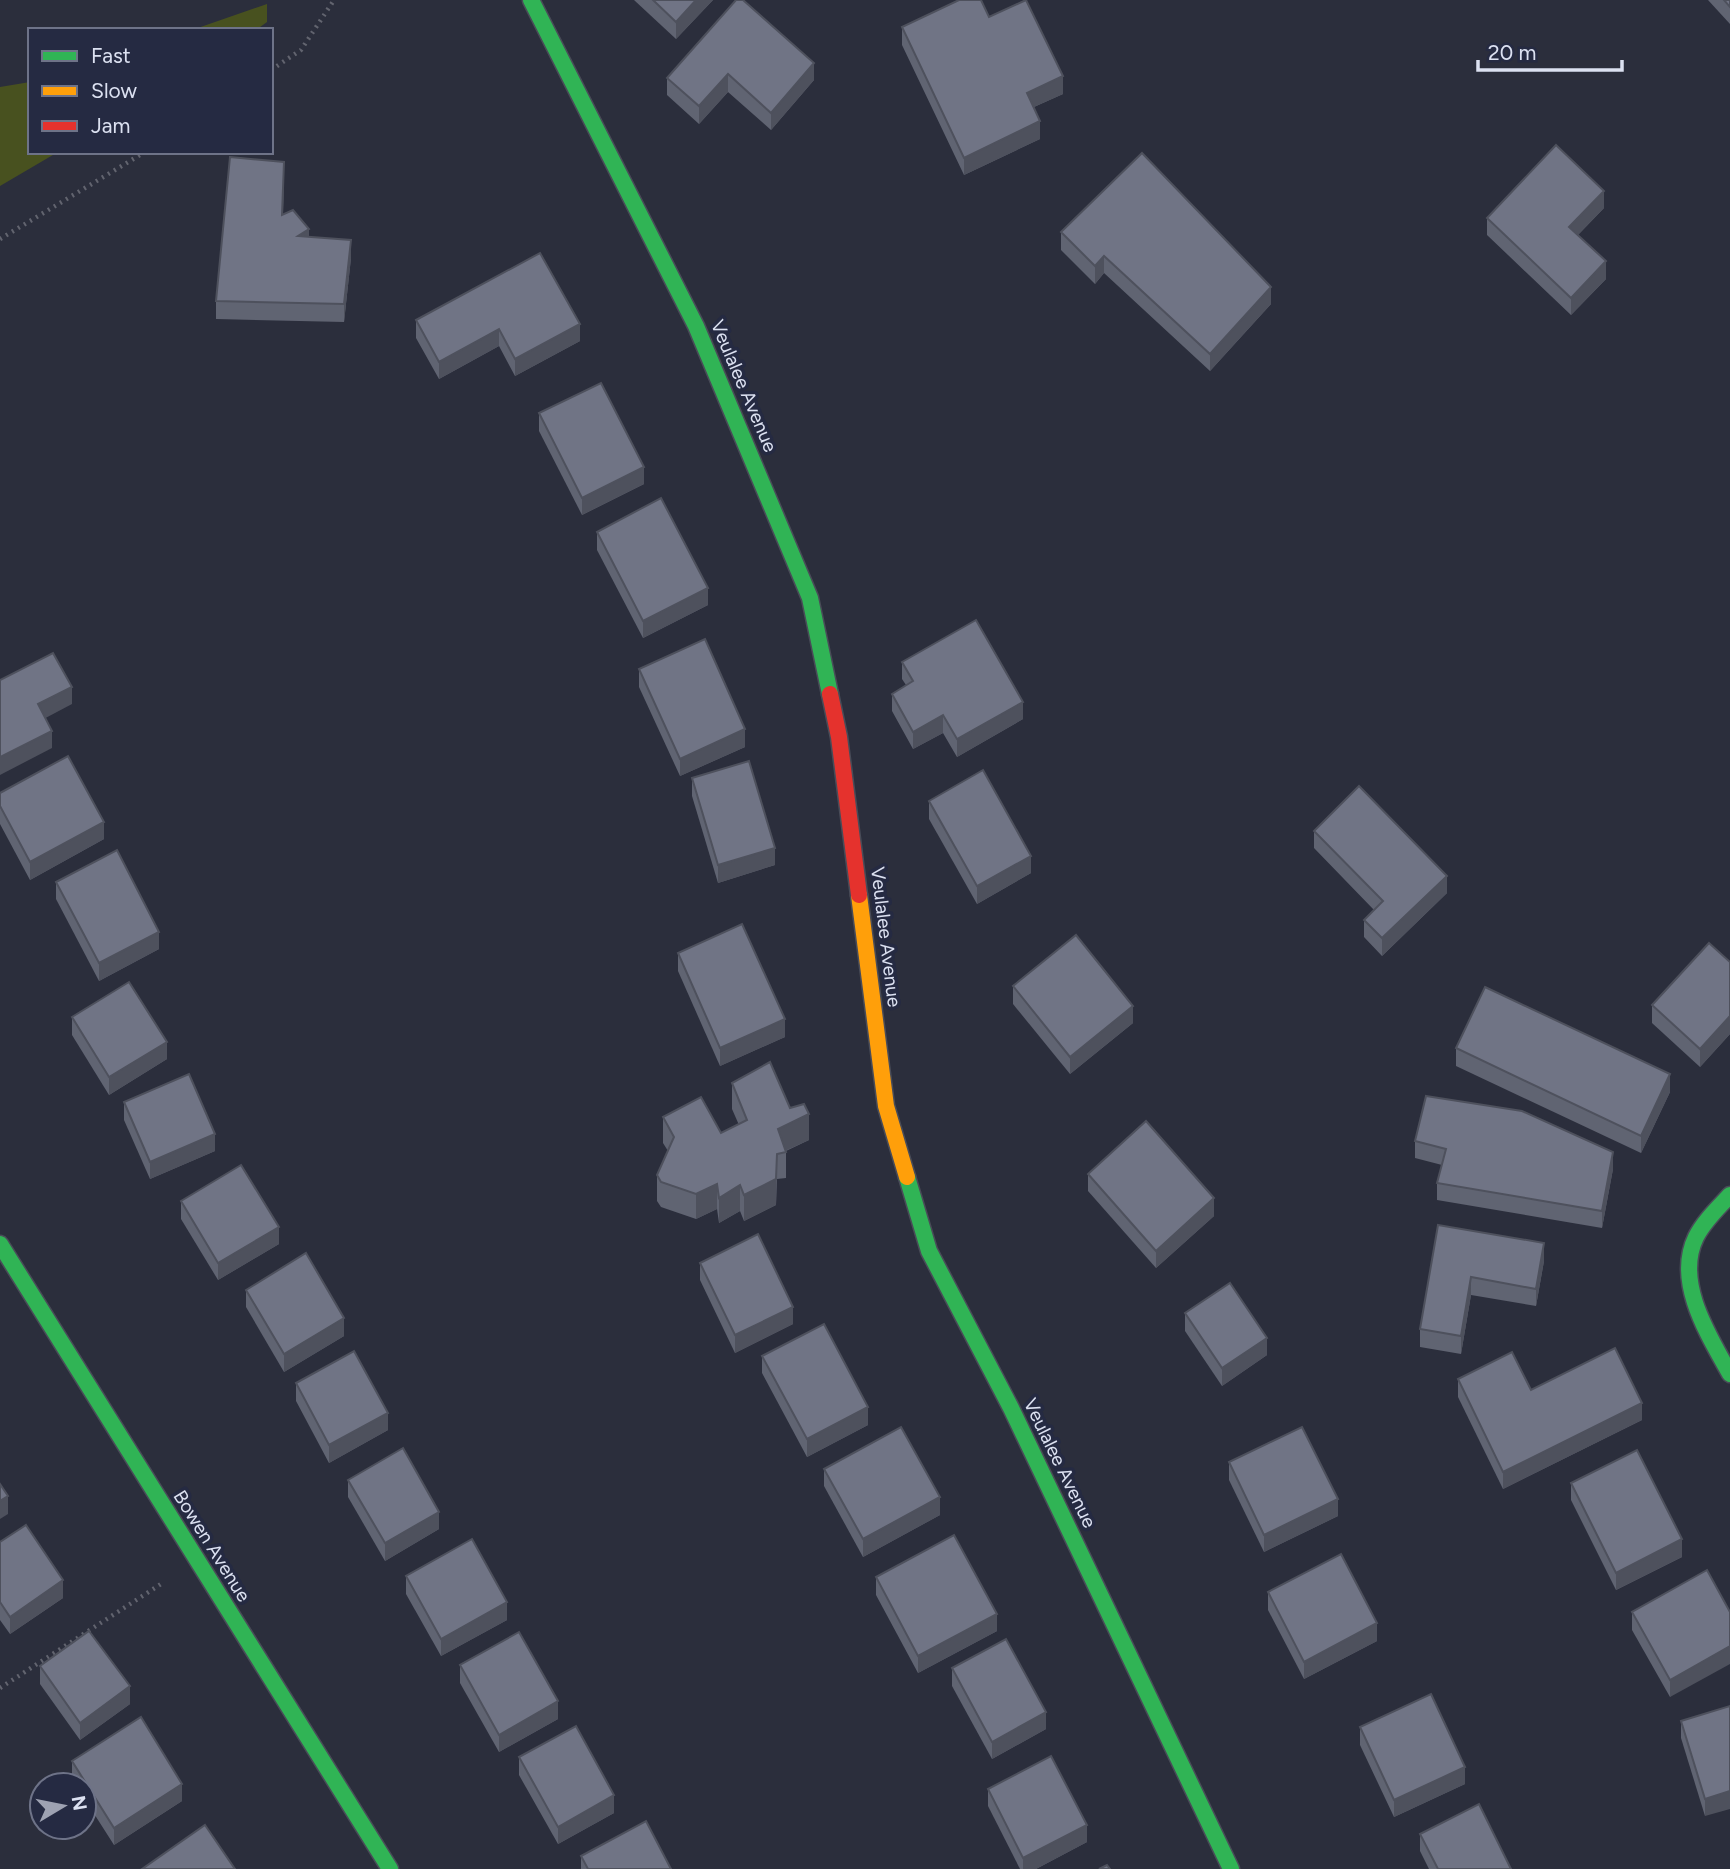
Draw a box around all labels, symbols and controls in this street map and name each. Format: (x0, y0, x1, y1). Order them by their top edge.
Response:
legend (28, 28, 273, 154)
scale bar (1478, 28, 1622, 72)
text: 20 m (1488, 40, 1536, 65)
text: Fast (91, 43, 131, 68)
text: Slow (91, 78, 137, 103)
text: Jam (91, 113, 130, 138)
street label: Veulalee Avenue (706, 317, 782, 455)
street label: Veulalee Avenue (866, 866, 906, 1008)
street label: Veulalee Avenue (1019, 1395, 1101, 1531)
street label: Bowen Avenue (169, 1486, 255, 1606)
north arrow (28, 1771, 98, 1841)
text: N (67, 1794, 92, 1812)

